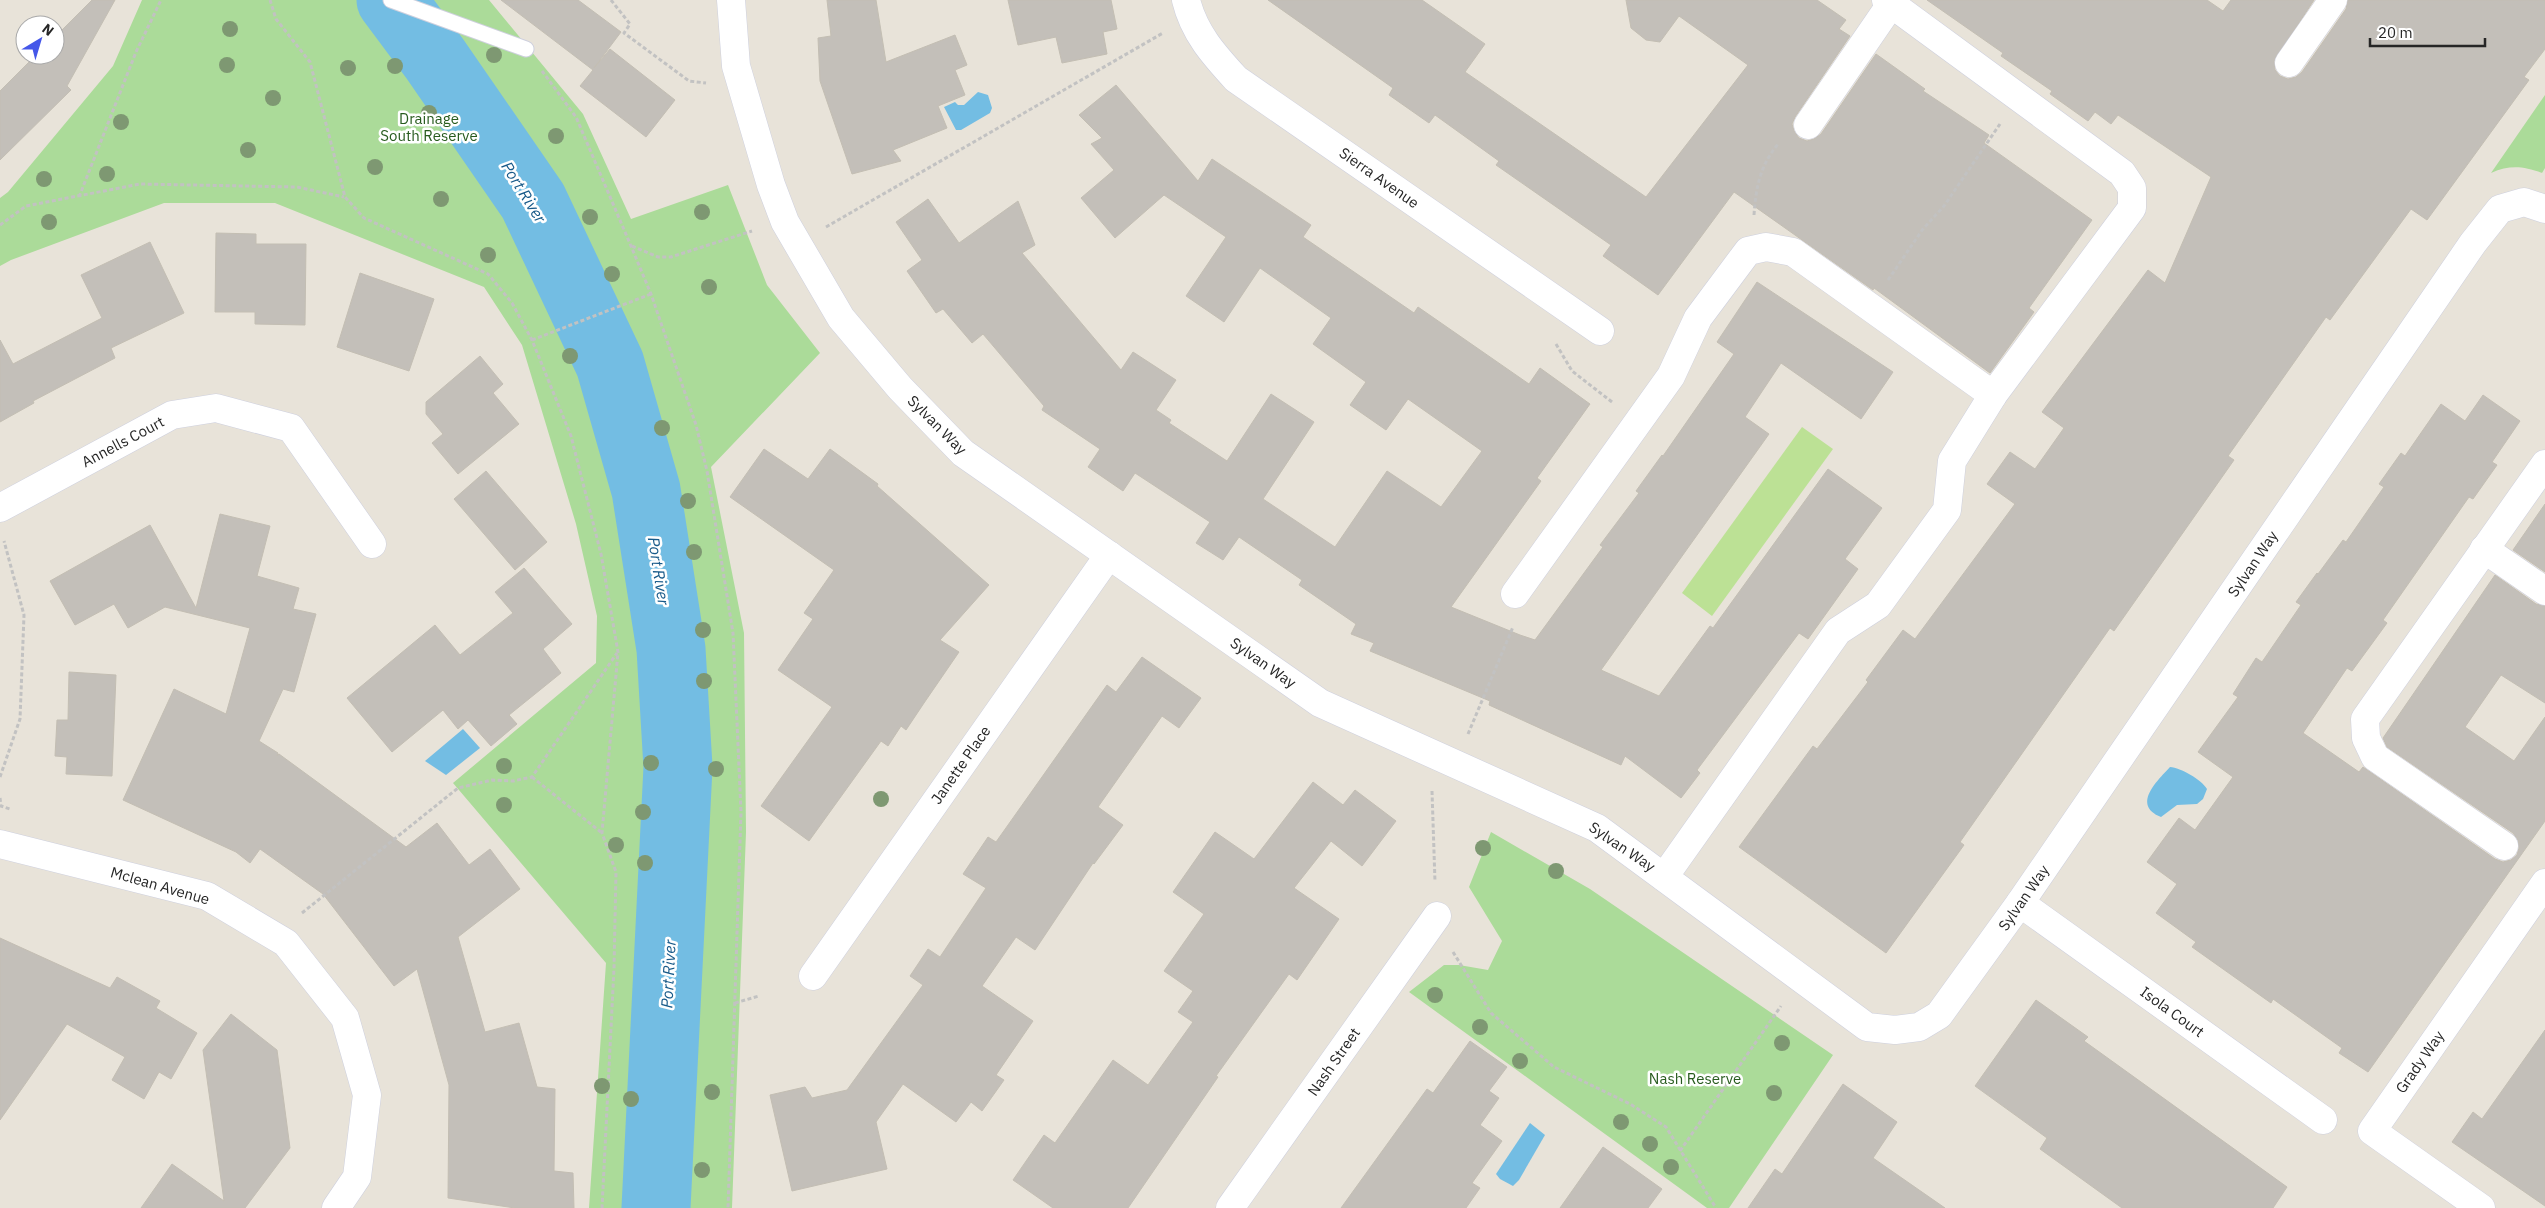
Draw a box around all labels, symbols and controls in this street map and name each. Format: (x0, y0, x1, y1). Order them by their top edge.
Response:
north arrow (15, 15, 65, 65)
scale bar (2370, 15, 2485, 47)
text: N (38, 20, 58, 40)
text: 20 m (2378, 23, 2413, 42)
park label: Drainage South Reserve (380, 109, 478, 145)
street label: Sierra Avenue (1336, 143, 1423, 212)
water label: Port River (497, 158, 551, 227)
street label: Sylvan Way (904, 391, 971, 459)
street label: Annells Court (78, 412, 167, 471)
street label: Sylvan Way (2223, 526, 2282, 601)
water label: Port River (644, 536, 674, 608)
street label: Sylvan Way (1227, 633, 1300, 692)
street label: Janette Place (927, 722, 995, 808)
street label: Sylvan Way (1585, 817, 1660, 876)
street label: Sylvan Way (1994, 861, 2053, 934)
street label: Mclean Avenue (108, 862, 212, 909)
water label: Port River (656, 938, 680, 1009)
street label: Isola Court (2137, 982, 2208, 1041)
street label: Nash Street (1303, 1024, 1364, 1100)
street label: Grady Way (2391, 1026, 2448, 1097)
park label: Nash Reserve (1649, 1069, 1741, 1088)

